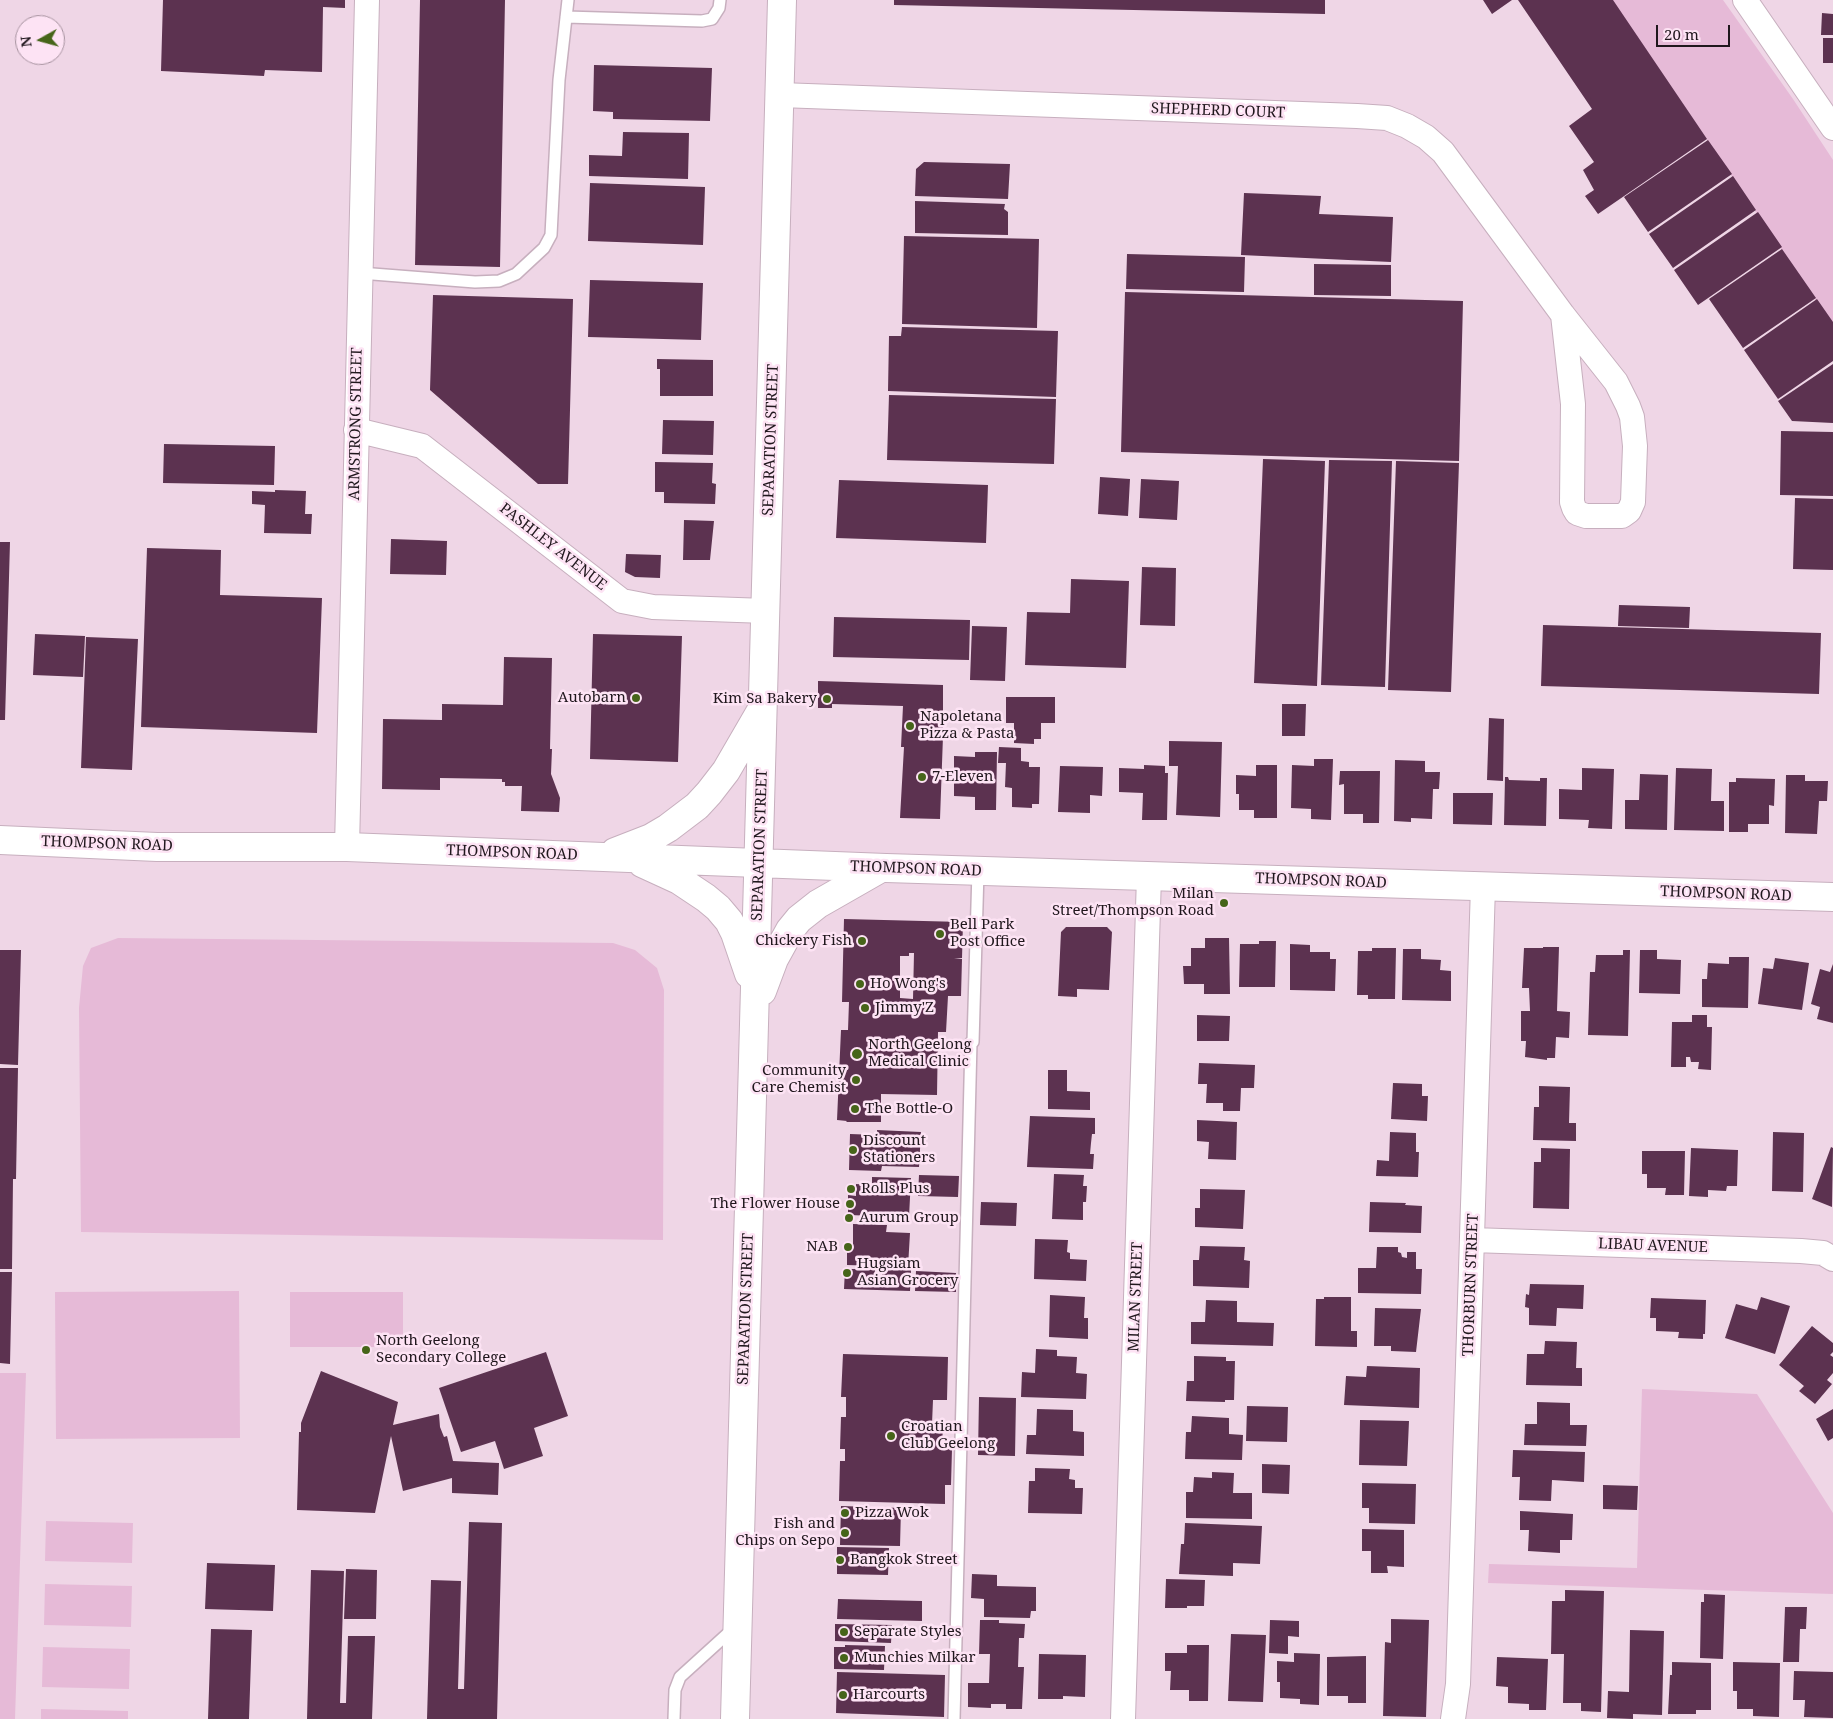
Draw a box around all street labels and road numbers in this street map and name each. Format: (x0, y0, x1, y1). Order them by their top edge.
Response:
street label: SHEPHERD COURT (1151, 100, 1285, 122)
street label: ARMSTRONG STREET (346, 347, 366, 501)
street label: SEPARATION STREET (759, 364, 783, 516)
street label: PASHLEY AVENUE (496, 500, 610, 594)
street label: SEPARATION STREET (748, 769, 772, 921)
street label: THOMPSON ROAD (41, 833, 173, 855)
street label: THOMPSON ROAD (446, 842, 578, 864)
street label: THOMPSON ROAD (850, 858, 982, 880)
street label: THOMPSON ROAD (1255, 870, 1387, 892)
street label: THOMPSON ROAD (1660, 883, 1792, 905)
street label: THORBURN STREET (1460, 1213, 1482, 1357)
street label: SEPARATION STREET (734, 1233, 758, 1385)
street label: LIBAU AVENUE (1598, 1235, 1708, 1257)
street label: MILAN STREET (1125, 1242, 1147, 1352)

